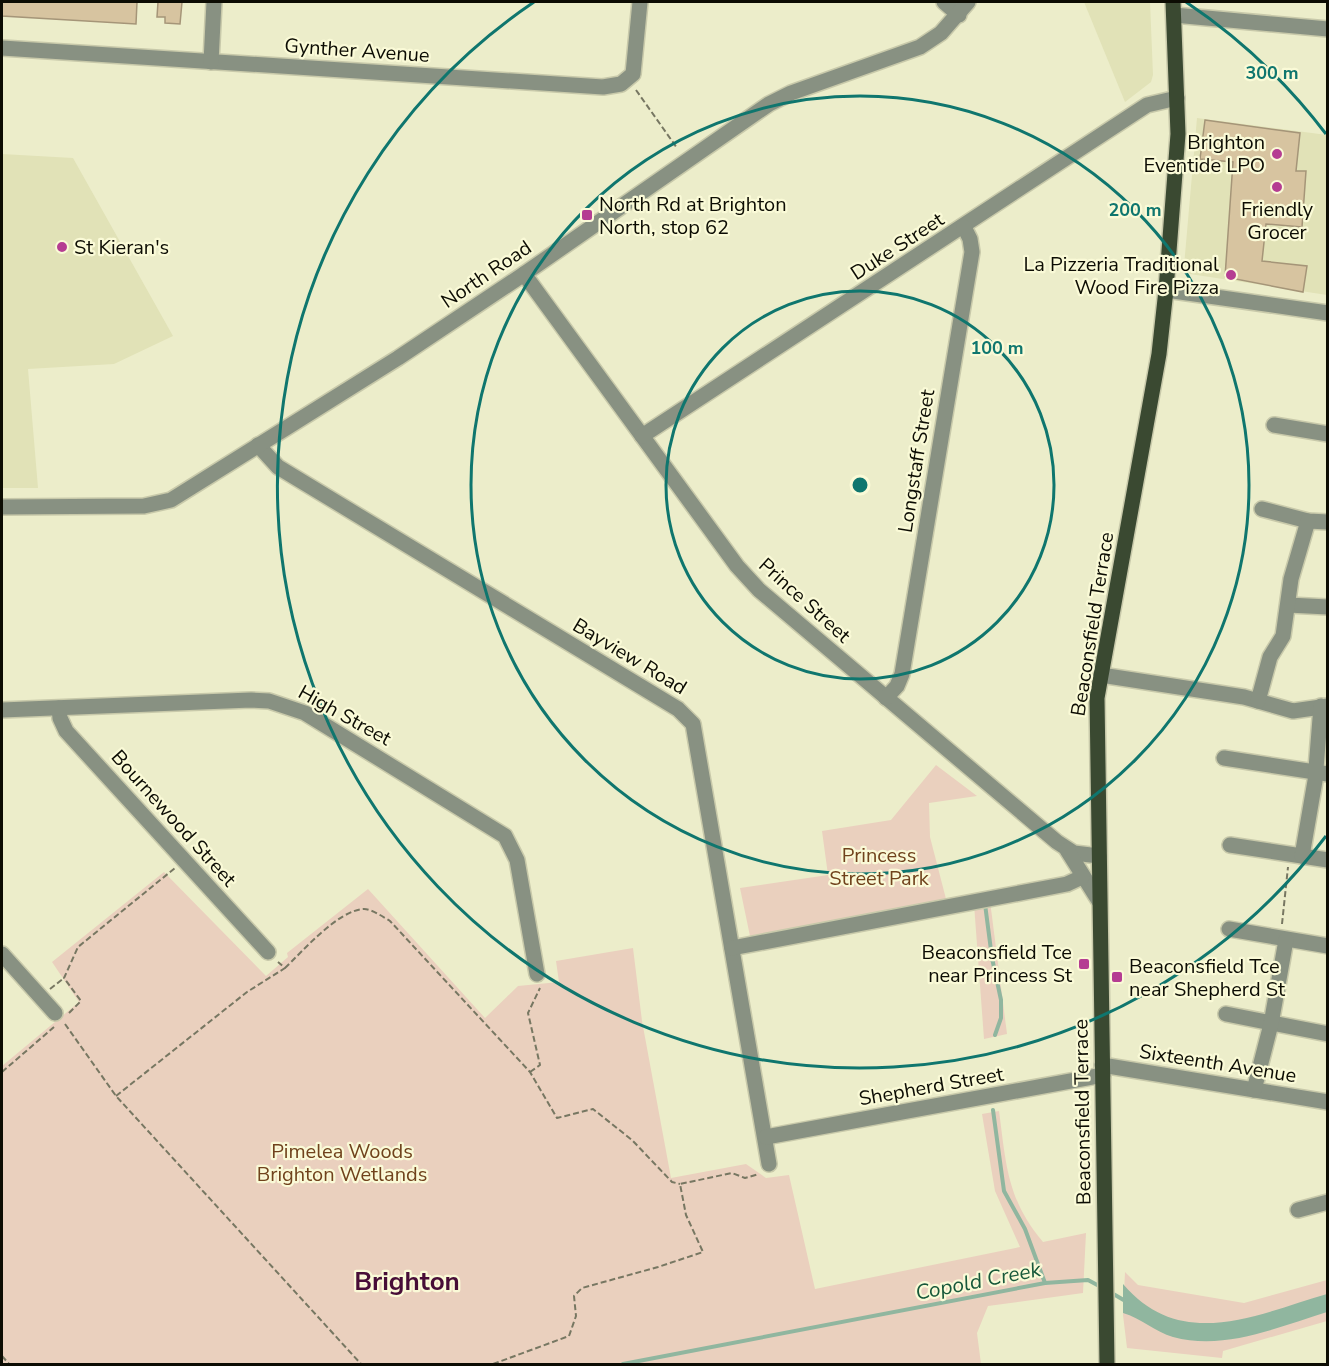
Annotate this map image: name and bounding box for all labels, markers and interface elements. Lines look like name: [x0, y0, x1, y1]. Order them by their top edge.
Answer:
street label: Gynther Avenue: [283, 32, 430, 69]
text: 300 m: [1245, 61, 1299, 85]
place label: Brighton Eventide LPO: [1144, 129, 1265, 179]
marker: Brighton Eventide LPO: [1270, 147, 1284, 161]
marker: Friendly Grocer: [1270, 180, 1284, 194]
place label: North Rd at Brighton North, stop 62: [599, 191, 787, 241]
place label: Friendly Grocer: [1241, 196, 1314, 246]
text: 200 m: [1108, 198, 1162, 222]
street label: Duke Street: [845, 206, 950, 287]
marker: North Rd at Brighton North, stop 62: [580, 208, 594, 222]
place label: St Kieran's: [74, 234, 169, 261]
street label: North Road: [436, 234, 537, 315]
marker: St Kieran's: [55, 240, 69, 254]
place label: La Pizzeria Traditional Wood Fire Pizza: [1023, 251, 1219, 301]
marker: La Pizzeria Traditional Wood Fire Pizza: [1224, 268, 1238, 282]
text: 100 m: [970, 336, 1024, 360]
street label: Longstaff Street: [892, 386, 941, 535]
centre of rings: [850, 475, 870, 495]
street label: Beaconsfield Terrace: [1065, 530, 1120, 718]
street label: Prince Street: [753, 552, 857, 650]
street label: Bayview Road: [568, 612, 692, 701]
street label: High Street: [293, 679, 397, 753]
street label: Bournewood Street: [105, 744, 243, 893]
park label: Princess Street Park: [829, 842, 930, 892]
place label: Beaconsfield Tce near Princess St: [921, 939, 1073, 989]
place label: Beaconsfield Tce near Shepherd St: [1129, 953, 1286, 1003]
marker: Beaconsfield Tce near Princess St: [1077, 957, 1091, 971]
marker: Beaconsfield Tce near Shepherd St: [1110, 970, 1124, 984]
street label: Beaconsfield Terrace: [1067, 1019, 1098, 1205]
street label: Sixteenth Avenue: [1138, 1038, 1298, 1089]
street label: Shepherd Street: [857, 1060, 1006, 1112]
park label: Pimelea Woods Brighton Wetlands: [257, 1138, 427, 1188]
water label: Copold Creek: [913, 1255, 1044, 1307]
district label: Brighton: [354, 1264, 460, 1299]

